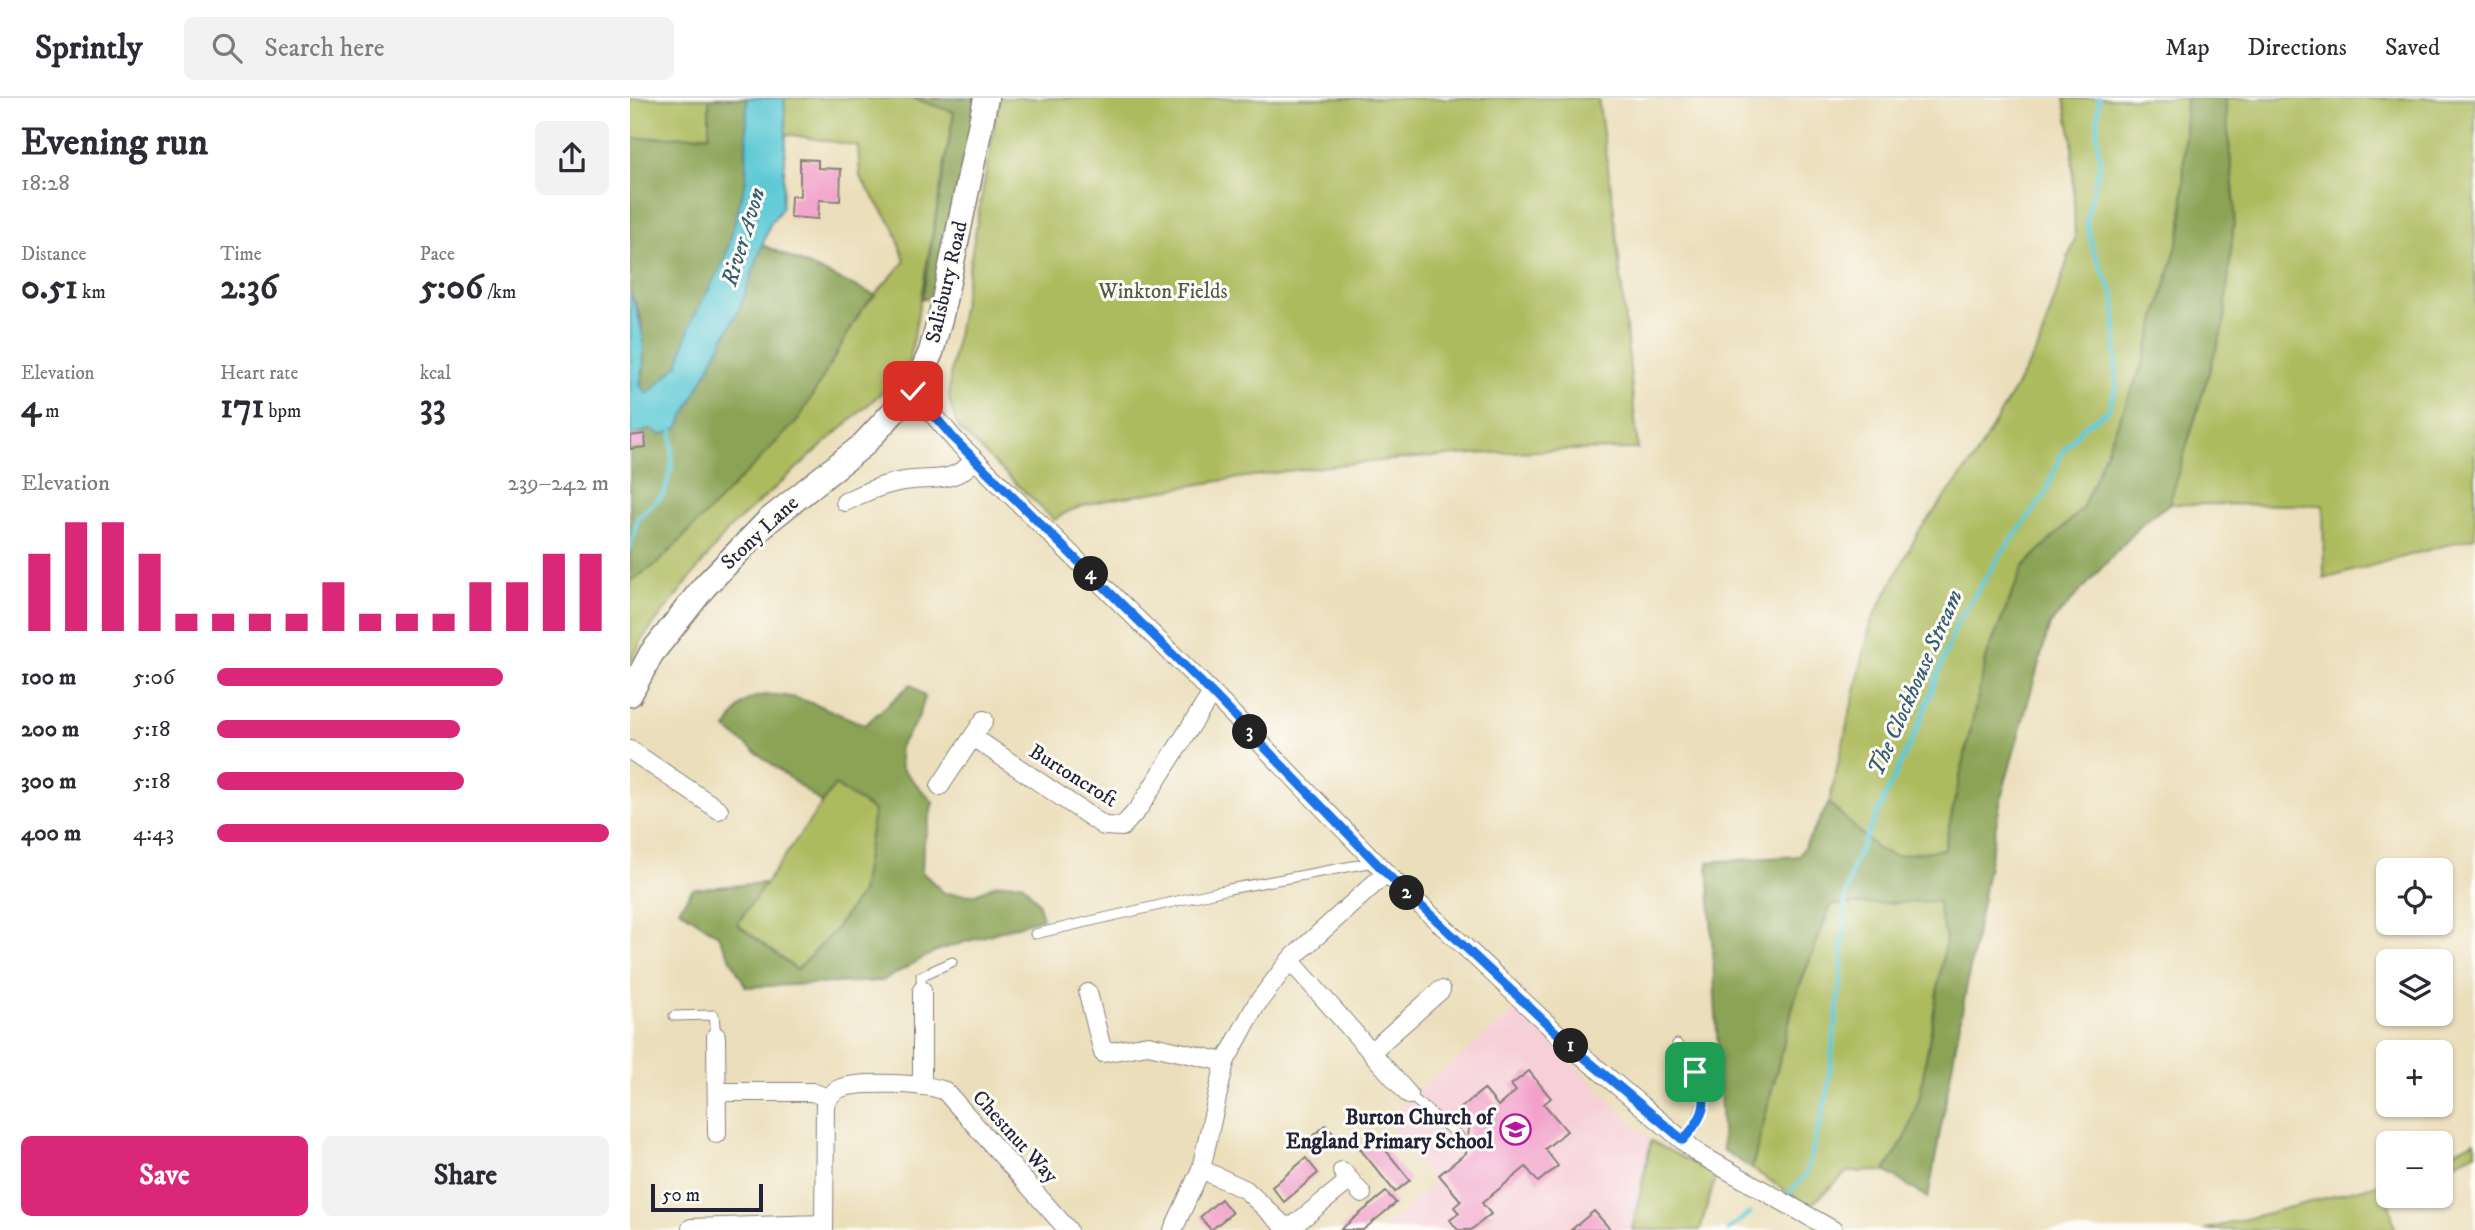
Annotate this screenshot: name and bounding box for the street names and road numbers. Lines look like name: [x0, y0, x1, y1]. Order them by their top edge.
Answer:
street label: Salisbury Road: [920, 218, 974, 346]
street label: Stony Lane: [716, 490, 805, 576]
street label: Burtoncroft: [1024, 739, 1122, 814]
street label: Chestnut Way: [966, 1085, 1064, 1190]

